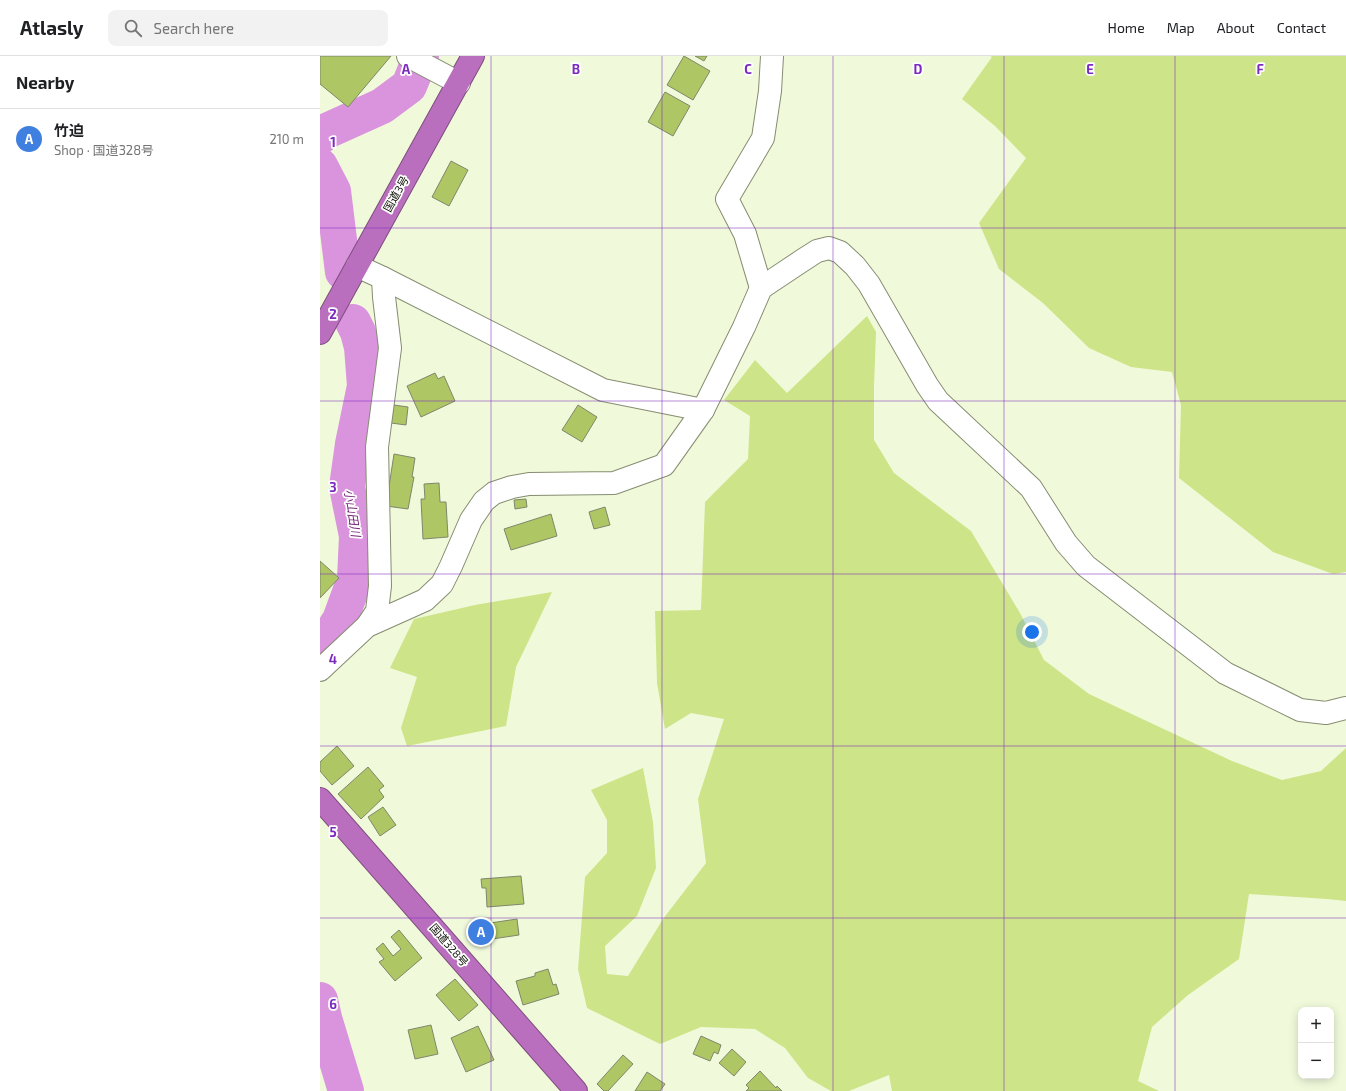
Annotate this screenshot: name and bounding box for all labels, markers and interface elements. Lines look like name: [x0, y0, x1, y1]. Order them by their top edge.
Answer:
search box: [108, 10, 388, 46]
text: Atlasly: [20, 16, 84, 39]
icon: search: [122, 17, 144, 39]
text: Search here: [154, 19, 234, 37]
text: Home: [1108, 19, 1145, 36]
text: Map: [1167, 19, 1195, 36]
text: About: [1217, 19, 1255, 36]
text: Contact: [1277, 19, 1326, 36]
text: A: [402, 61, 411, 77]
text: B: [572, 61, 580, 77]
text: C: [744, 61, 752, 77]
text: D: [914, 61, 923, 77]
text: E: [1086, 61, 1094, 77]
text: F: [1256, 61, 1264, 77]
text: Nearby: [16, 72, 74, 92]
text: 竹迫: [54, 121, 84, 139]
text: A: [25, 131, 33, 147]
text: 210 m: [269, 131, 304, 147]
text: 1: [330, 134, 336, 150]
text: Shop · 国道328号: [54, 142, 154, 158]
street label: 国道3号: [380, 173, 411, 214]
text: 2: [329, 306, 337, 322]
text: 3: [329, 479, 337, 495]
water label: 小山田川: [342, 488, 364, 540]
your location: [1022, 622, 1042, 642]
text: 4: [329, 651, 337, 667]
text: 5: [329, 824, 337, 840]
pin: A: [468, 917, 494, 947]
street label: 国道328号: [427, 921, 471, 969]
text: 6: [329, 996, 337, 1012]
map controls: [1298, 1007, 1334, 1079]
button: +: [1298, 1007, 1334, 1043]
button: −: [1298, 1043, 1334, 1079]

